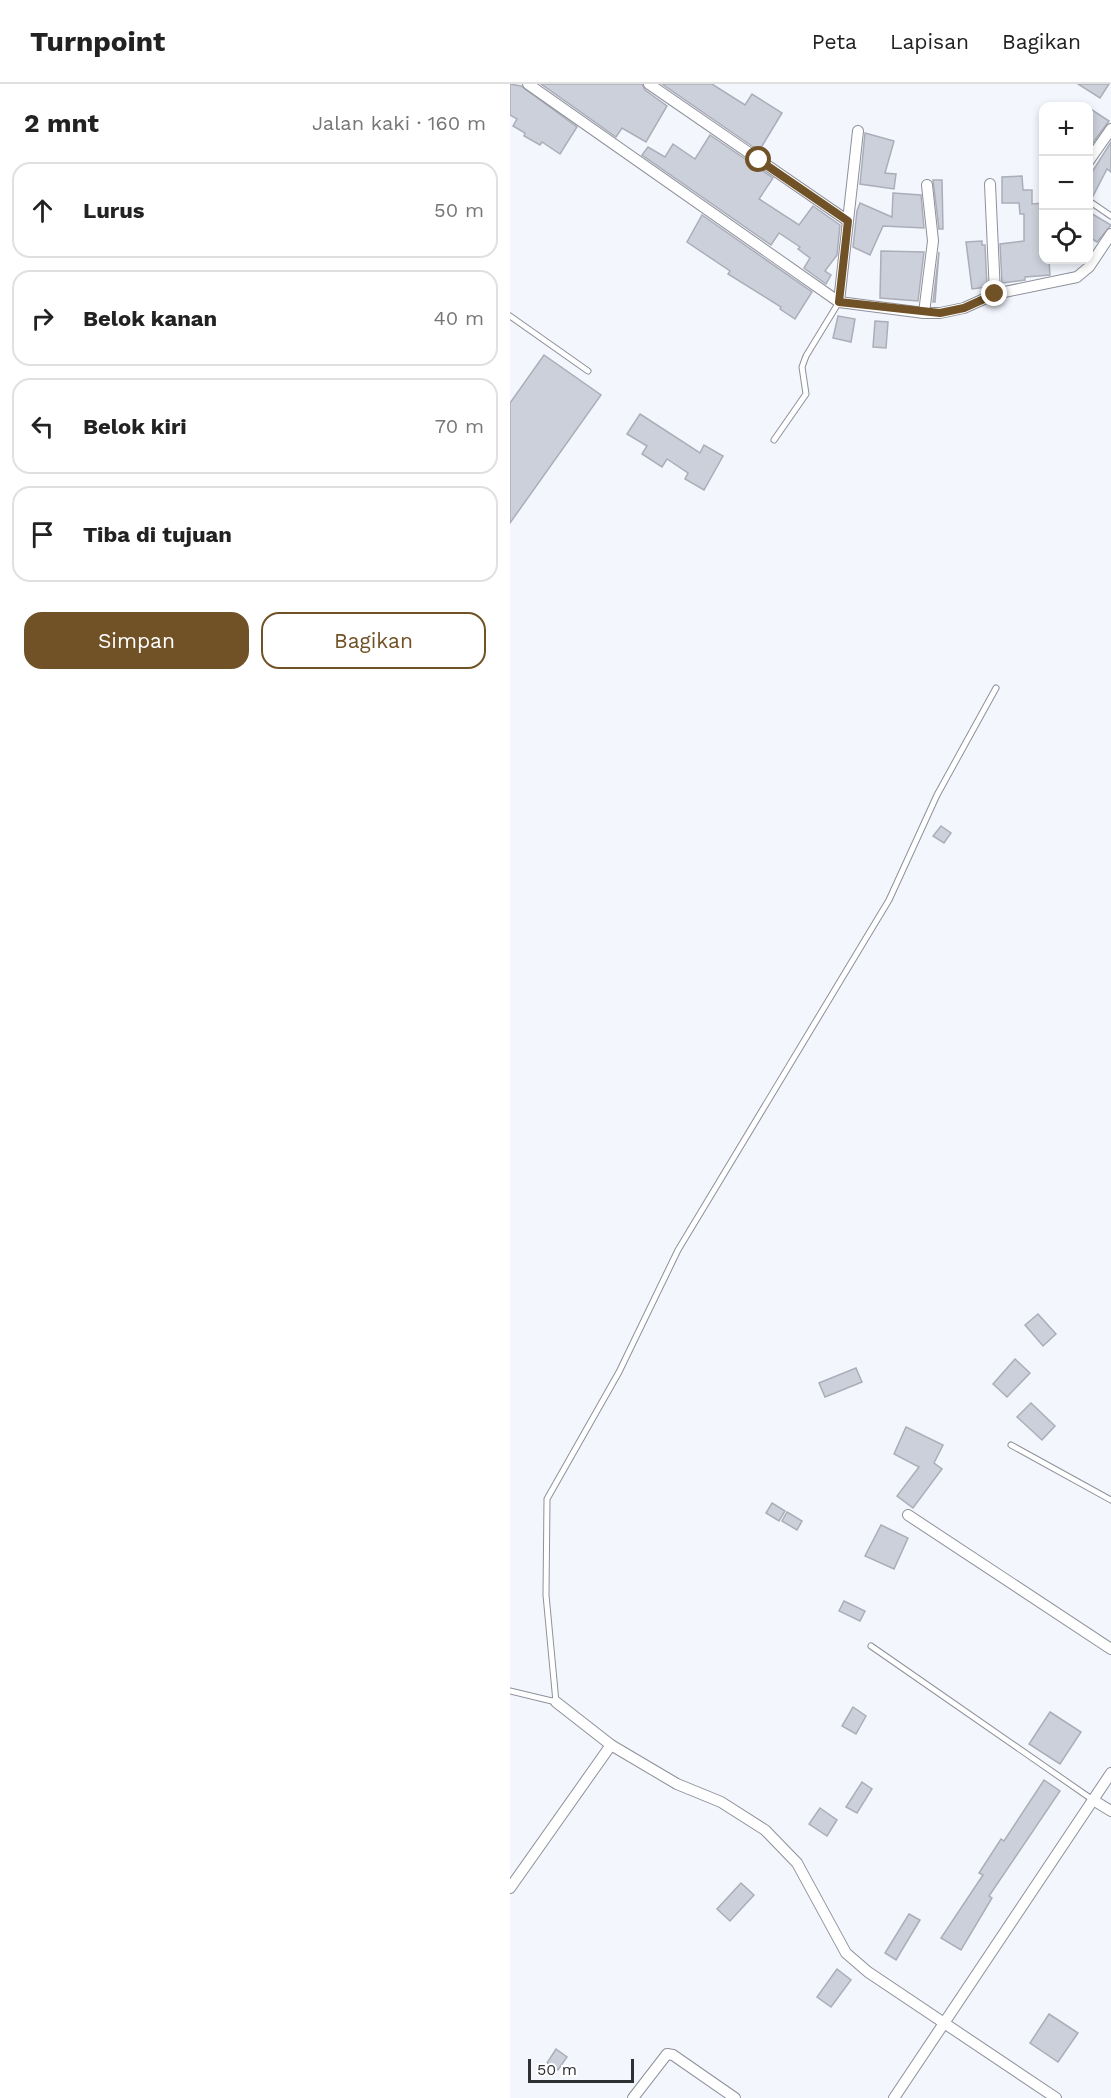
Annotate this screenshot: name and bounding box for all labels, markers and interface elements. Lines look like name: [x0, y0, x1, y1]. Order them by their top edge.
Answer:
text: Turnpoint: [30, 25, 165, 58]
text: Peta: [812, 29, 857, 54]
text: Lapisan: [890, 29, 969, 54]
text: Bagikan: [1002, 29, 1081, 54]
map controls: [1039, 102, 1093, 264]
button: +: [1039, 102, 1093, 156]
text: 2 mnt: [24, 108, 99, 138]
text: Jalan kaki · 160 m: [312, 111, 486, 135]
route start: [745, 146, 771, 172]
button: −: [1039, 156, 1093, 210]
icon: ahead: [26, 194, 59, 227]
text: Lurus: [83, 198, 145, 223]
text: 50 m: [434, 198, 484, 222]
button: locate: [1039, 210, 1093, 264]
route end: [981, 280, 1007, 306]
icon: right: [26, 302, 59, 335]
text: Belok kanan: [83, 306, 217, 331]
text: 40 m: [433, 306, 484, 330]
icon: left: [26, 410, 59, 443]
text: Belok kiri: [83, 414, 187, 439]
text: 70 m: [435, 414, 484, 438]
icon: arrive: [26, 518, 59, 551]
text: Tiba di tujuan: [83, 522, 232, 547]
button: Simpan: [24, 612, 249, 669]
button: Bagikan: [261, 612, 486, 669]
scale bar: [528, 2056, 634, 2084]
text: 50 m: [537, 2060, 577, 2079]

